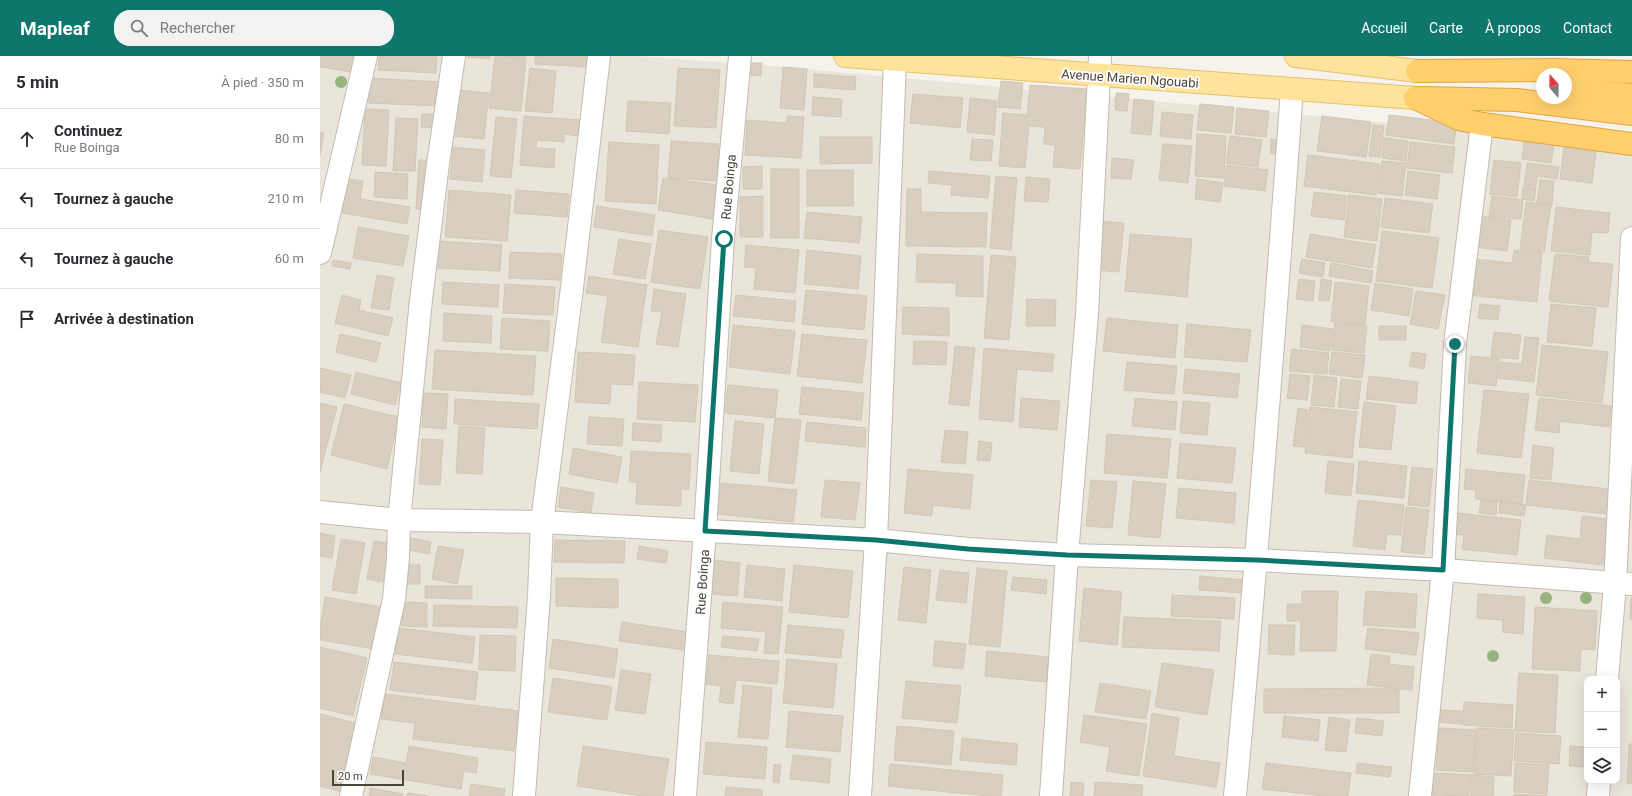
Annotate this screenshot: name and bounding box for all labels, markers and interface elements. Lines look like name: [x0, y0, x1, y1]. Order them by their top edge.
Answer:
search box: [114, 10, 394, 46]
text: Mapleaf: [20, 17, 90, 40]
icon: search: [128, 17, 150, 39]
text: Rechercher: [160, 19, 235, 37]
text: Accueil: [1361, 20, 1407, 36]
text: Carte: [1429, 20, 1463, 36]
text: À propos: [1485, 20, 1541, 36]
text: Contact: [1563, 20, 1612, 36]
street label: Avenue Marien Ngouabi: [1061, 66, 1199, 91]
north arrow: [1536, 68, 1572, 104]
text: 5 min: [16, 72, 59, 92]
text: À pied · 350 m: [221, 75, 304, 90]
text: Continuez: [54, 122, 122, 140]
icon: ahead: [16, 128, 38, 150]
text: 80 m: [275, 131, 304, 146]
text: Rue Boinga: [54, 140, 120, 155]
street label: Rue Boinga: [718, 154, 739, 220]
icon: left: [16, 188, 38, 210]
text: Tournez à gauche: [54, 190, 173, 208]
text: 210 m: [267, 191, 304, 206]
route start: [715, 230, 733, 248]
icon: left: [16, 248, 38, 270]
text: Tournez à gauche: [54, 250, 173, 268]
text: 60 m: [275, 251, 304, 266]
icon: arrive: [16, 308, 38, 330]
text: Arrivée à destination: [54, 310, 194, 328]
route end: [1446, 335, 1464, 353]
street label: Rue Boinga: [693, 549, 712, 615]
map controls: [1584, 676, 1620, 784]
button: +: [1584, 676, 1620, 712]
button: −: [1584, 712, 1620, 748]
button: layers: [1584, 748, 1620, 784]
scale bar: [332, 768, 404, 787]
text: 20 m: [338, 770, 363, 783]

